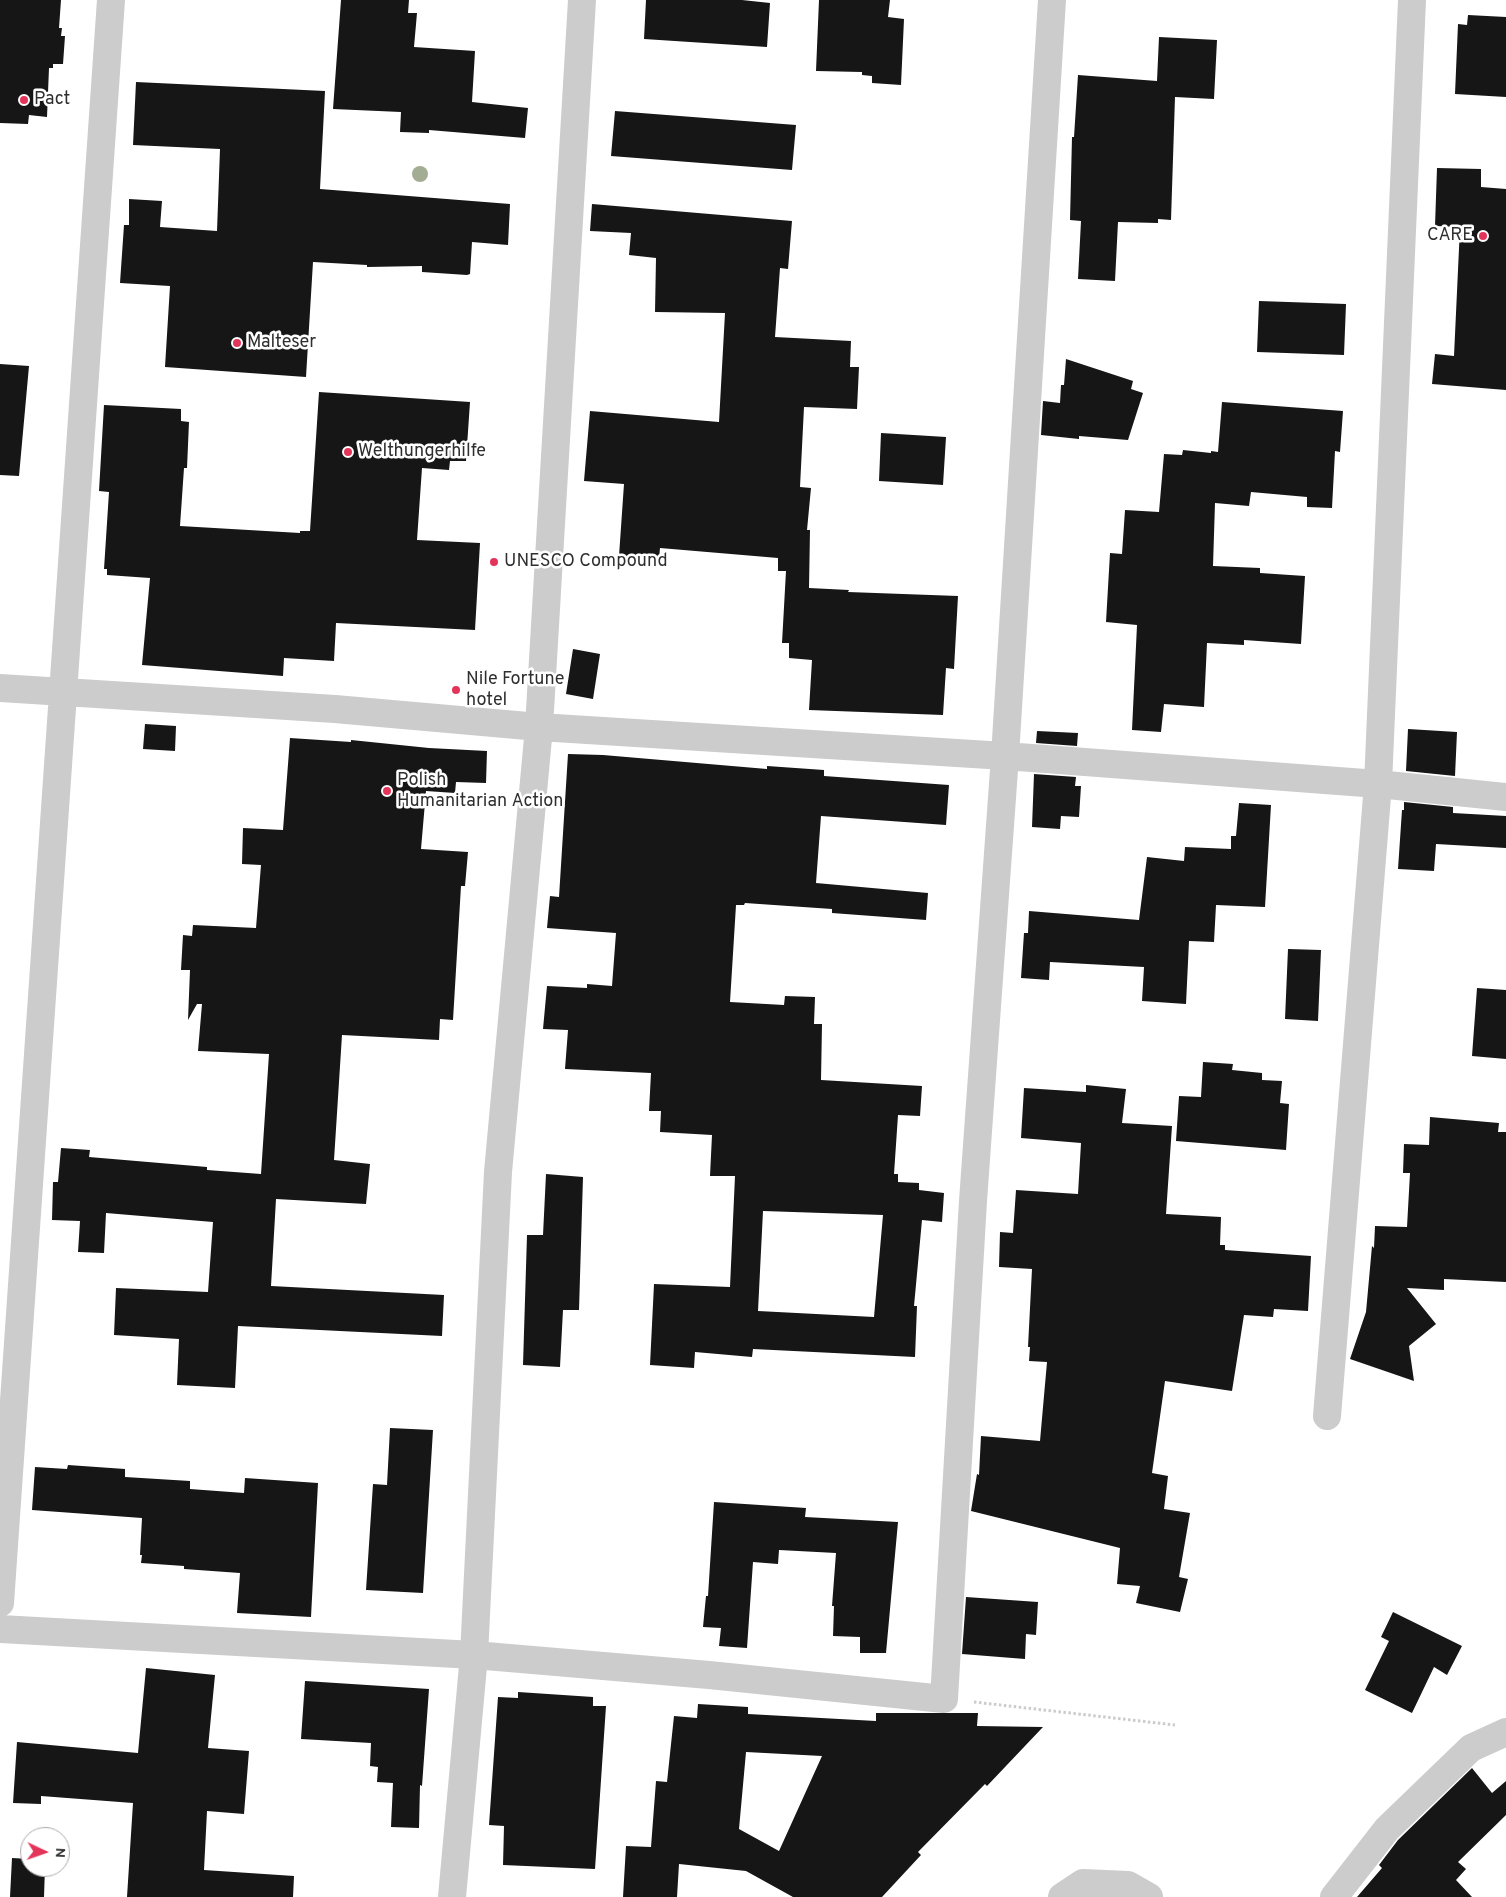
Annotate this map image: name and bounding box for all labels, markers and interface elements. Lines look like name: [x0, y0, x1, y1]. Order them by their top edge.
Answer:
place label: Pact: [34, 89, 70, 111]
marker: Pact: [18, 94, 30, 106]
place label: CARE: [1427, 225, 1473, 247]
marker: CARE: [1477, 230, 1489, 242]
place label: Malteser: [247, 332, 316, 354]
marker: Malteser: [231, 337, 243, 349]
place label: Welthungerhilfe: [358, 441, 486, 463]
marker: Welthungerhilfe: [342, 446, 354, 458]
place label: UNESCO Compound: [504, 551, 668, 573]
marker: UNESCO Compound: [488, 556, 500, 568]
place label: Nile Fortune hotel: [466, 669, 565, 712]
marker: Nile Fortune hotel: [450, 684, 462, 696]
place label: Polish Humanitarian Action: [397, 770, 563, 812]
marker: Polish Humanitarian Action: [381, 785, 393, 797]
north arrow: [20, 1827, 70, 1877]
text: N: [51, 1847, 68, 1858]

